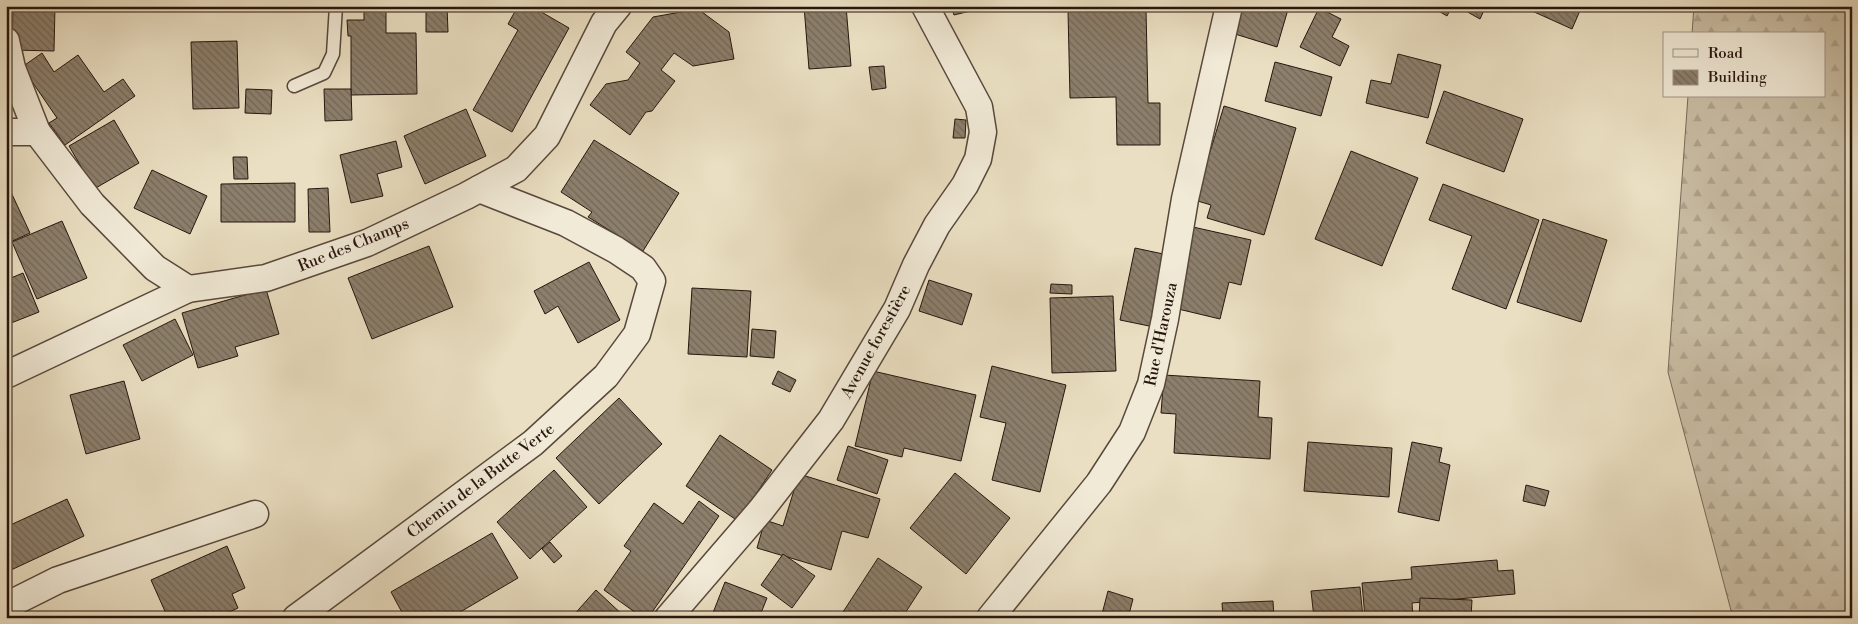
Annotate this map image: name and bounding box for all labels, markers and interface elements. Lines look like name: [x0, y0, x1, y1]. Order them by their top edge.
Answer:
legend: [1663, 32, 1826, 98]
text: Road: [1708, 44, 1743, 63]
text: Building: [1707, 68, 1767, 87]
street label: Rue des Champs: [295, 214, 412, 276]
street label: Rue d'Harouza: [1140, 280, 1182, 388]
street label: Avenue forestière: [836, 281, 915, 402]
street label: Chemin de la Butte Verte: [403, 419, 558, 543]

